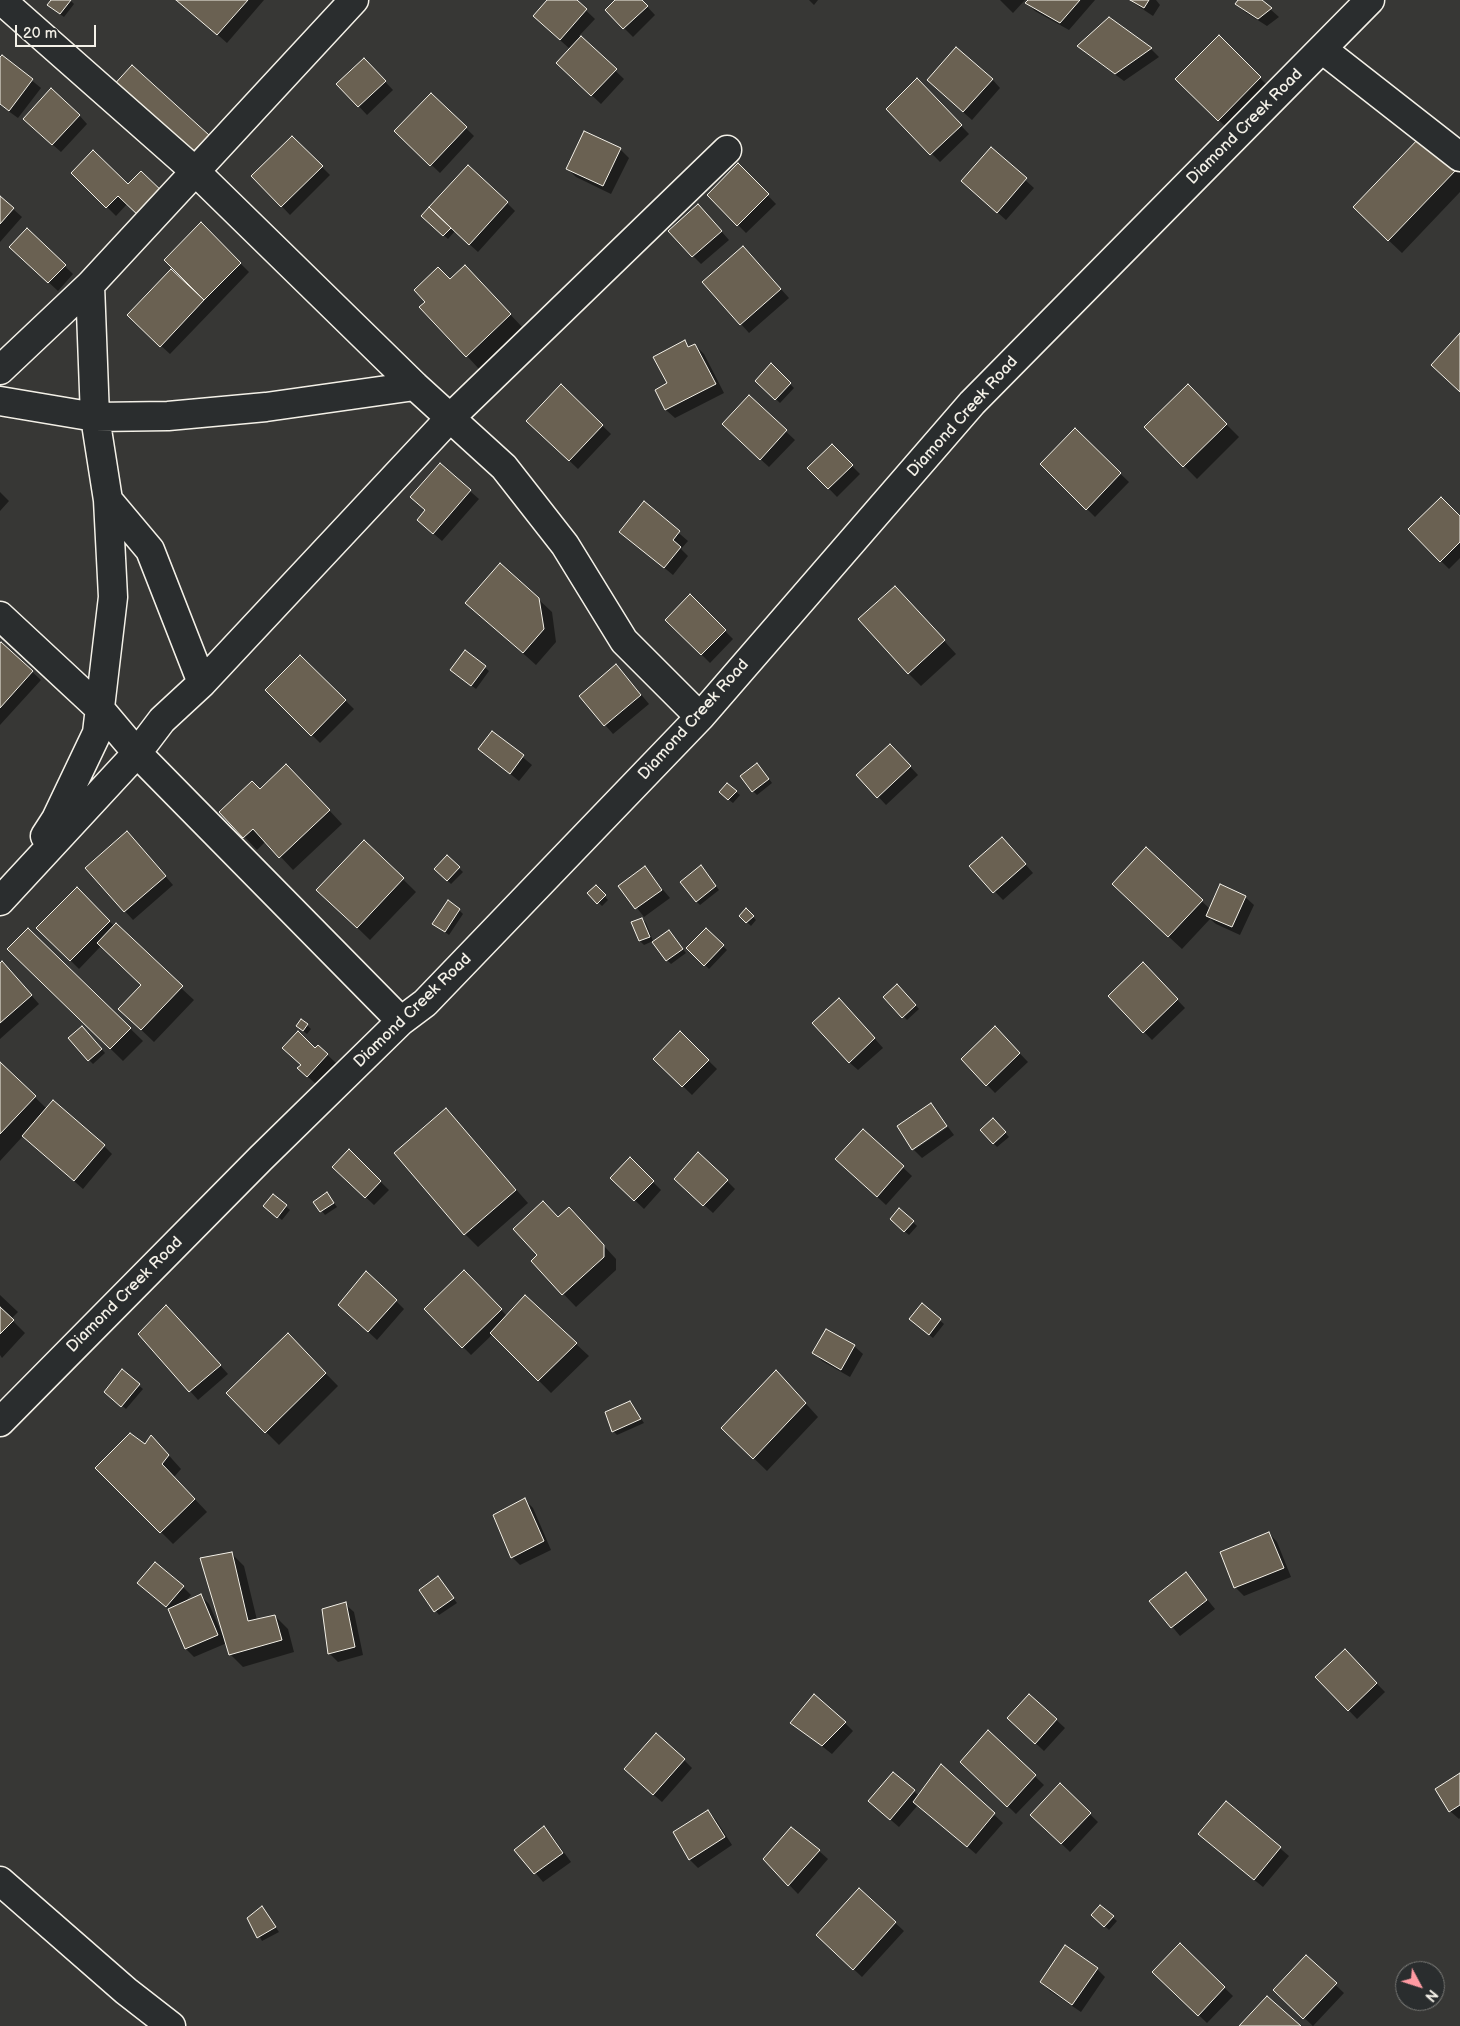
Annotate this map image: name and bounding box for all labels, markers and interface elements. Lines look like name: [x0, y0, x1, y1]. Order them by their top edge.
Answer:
scale bar: [18, 15, 99, 47]
text: 20 m: [23, 24, 57, 43]
street label: Diamond Creek Road: [1183, 65, 1307, 189]
street label: Diamond Creek Road: [904, 353, 1022, 481]
street label: Diamond Creek Road: [635, 656, 753, 784]
street label: Diamond Creek Road: [350, 950, 476, 1072]
street label: Diamond Creek Road: [63, 1233, 187, 1357]
north arrow: [1395, 1961, 1445, 2011]
text: N: [1421, 1986, 1441, 2005]

